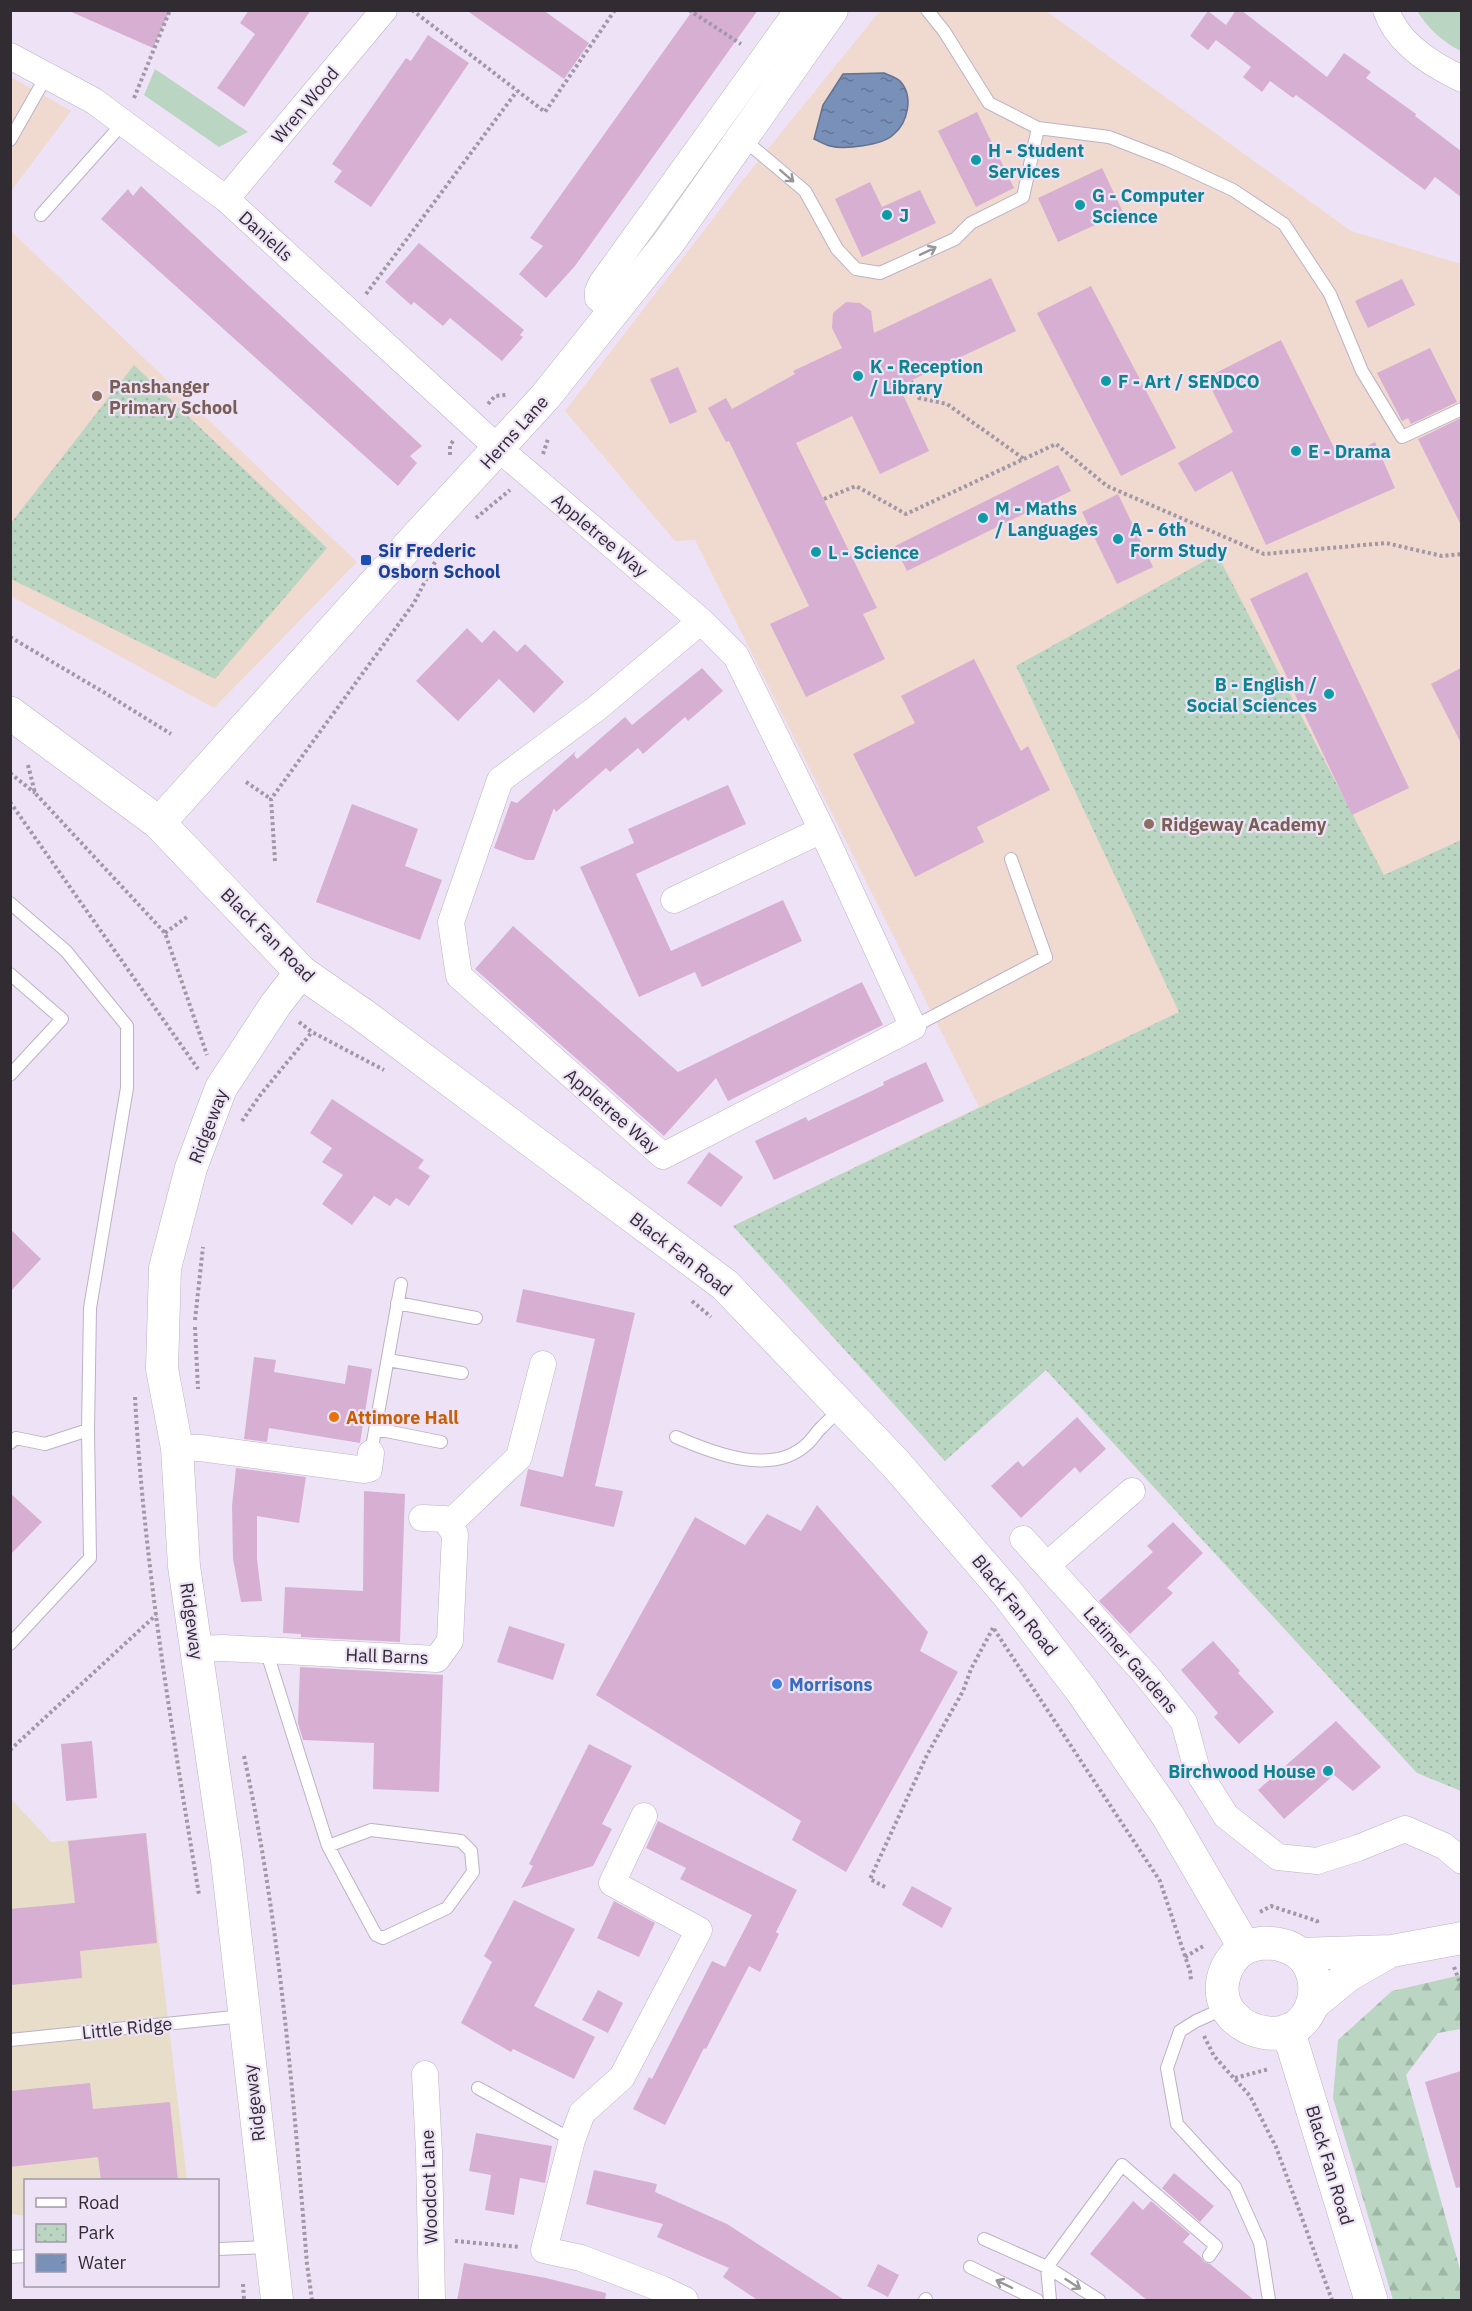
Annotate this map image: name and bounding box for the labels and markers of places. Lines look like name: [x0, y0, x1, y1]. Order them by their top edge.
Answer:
place label: H - Student Services: [988, 139, 1084, 183]
marker: H - Student Services: [969, 153, 983, 167]
place label: G - Computer Science: [1092, 184, 1205, 228]
marker: G - Computer Science: [1073, 198, 1087, 212]
place label: J: [899, 204, 909, 227]
marker: J: [880, 208, 894, 222]
place label: K - Reception / Library: [870, 355, 983, 399]
marker: K - Reception / Library: [851, 369, 865, 383]
place label: F - Art / SENDCO: [1118, 370, 1260, 393]
marker: F - Art / SENDCO: [1099, 374, 1113, 388]
place label: Panshanger Primary School: [109, 375, 238, 419]
marker: Panshanger Primary School: [90, 389, 104, 403]
place label: E - Drama: [1308, 440, 1391, 463]
marker: E - Drama: [1289, 444, 1303, 458]
place label: M - Maths / Languages: [995, 497, 1098, 541]
marker: M - Maths / Languages: [976, 511, 990, 525]
place label: A - 6th Form Study: [1130, 518, 1227, 562]
marker: A - 6th Form Study: [1111, 532, 1125, 546]
place label: Sir Frederic Osborn School: [378, 539, 501, 583]
place label: L - Science: [828, 541, 919, 564]
marker: L - Science: [809, 545, 823, 559]
marker: Sir Frederic Osborn School: [359, 553, 373, 567]
place label: B - English / Social Sciences: [1186, 673, 1317, 717]
marker: B - English / Social Sciences: [1322, 687, 1336, 701]
place label: Ridgeway Academy: [1161, 813, 1327, 836]
marker: Ridgeway Academy: [1142, 817, 1156, 831]
place label: Attimore Hall: [346, 1406, 459, 1429]
marker: Attimore Hall: [327, 1410, 341, 1424]
place label: Morrisons: [789, 1673, 873, 1696]
marker: Morrisons: [770, 1677, 784, 1691]
place label: Birchwood House: [1168, 1760, 1316, 1783]
marker: Birchwood House: [1321, 1764, 1335, 1778]

